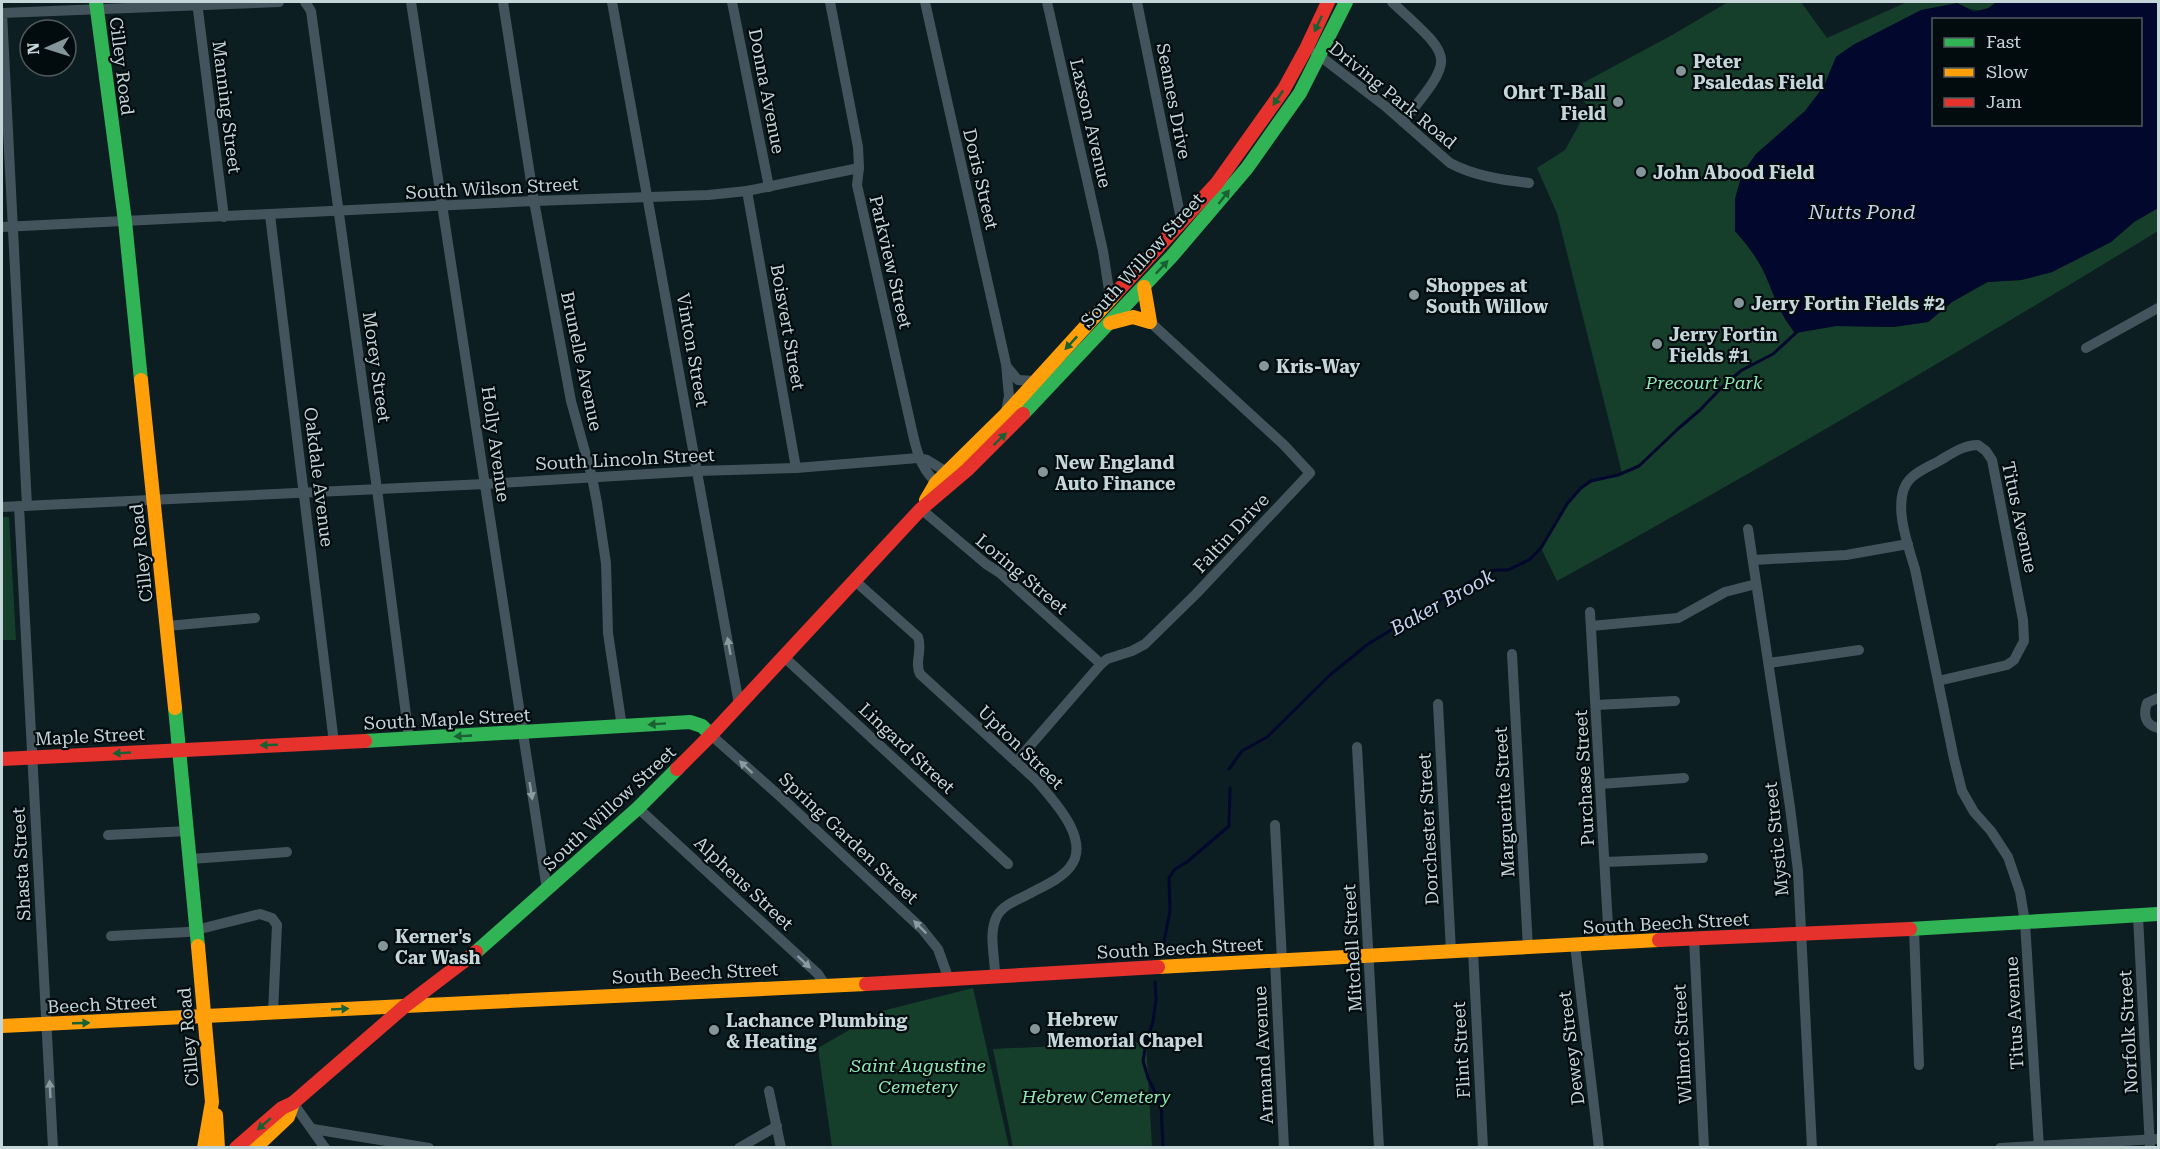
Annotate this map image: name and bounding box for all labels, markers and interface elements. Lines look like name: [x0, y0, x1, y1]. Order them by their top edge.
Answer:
street label: Cilley Road: [106, 16, 139, 117]
one-way arrow: [1313, 16, 1322, 33]
north arrow: [18, 18, 78, 78]
legend: [1932, 18, 2142, 126]
street label: Donna Avenue: [745, 27, 789, 156]
text: Fast: [1986, 31, 2021, 52]
street label: Driving Park Road: [1325, 37, 1461, 153]
street label: Manning Street: [208, 39, 246, 175]
street label: Seames Drive: [1152, 41, 1196, 161]
text: N: [24, 42, 43, 55]
place label: Peter Psaledas Field: [1693, 51, 1824, 93]
street label: Laxson Avenue: [1066, 56, 1116, 190]
text: Slow: [1986, 61, 2028, 82]
marker: Peter Psaledas Field: [1674, 64, 1688, 78]
place label: Ohrt T-Ball Field: [1503, 82, 1606, 124]
one-way arrow: [1273, 90, 1284, 106]
text: Jam: [1986, 91, 2022, 112]
marker: Ohrt T-Ball Field: [1611, 95, 1625, 109]
street label: Doris Street: [959, 126, 1003, 232]
place label: John Abood Field: [1653, 162, 1814, 183]
marker: John Abood Field: [1634, 165, 1648, 179]
street label: South Wilson Street: [405, 173, 579, 203]
street label: South Willow Street: [1076, 188, 1208, 332]
one-way arrow: [1217, 190, 1229, 205]
street label: Parkview Street: [865, 193, 917, 331]
water label: Nutts Pond: [1808, 200, 1915, 224]
one-way arrow: [1155, 260, 1169, 275]
street label: Boisvert Street: [767, 262, 809, 392]
place label: Shoppes at South Willow: [1426, 275, 1549, 317]
marker: Shoppes at South Willow: [1407, 288, 1421, 302]
street label: Brunelle Avenue: [557, 289, 607, 433]
street label: Vinton Street: [673, 291, 713, 409]
place label: Jerry Fortin Fields #2: [1751, 293, 1945, 314]
marker: Jerry Fortin Fields #2: [1732, 296, 1746, 310]
street label: Morey Street: [359, 310, 395, 424]
place label: Jerry Fortin Fields #1: [1669, 324, 1778, 366]
one-way arrow: [1065, 336, 1079, 350]
marker: Jerry Fortin Fields #1: [1650, 337, 1664, 351]
place label: Kris-Way: [1276, 356, 1360, 377]
marker: Kris-Way: [1257, 359, 1271, 373]
park label: Precourt Park: [1645, 372, 1763, 393]
street label: Holly Avenue: [477, 385, 515, 503]
street label: Oakdale Avenue: [300, 406, 338, 548]
one-way arrow: [992, 432, 1006, 446]
street label: South Lincoln Street: [535, 444, 716, 474]
place label: New England Auto Finance: [1055, 452, 1176, 494]
street label: Titus Avenue: [1998, 459, 2042, 575]
marker: New England Auto Finance: [1036, 465, 1050, 479]
street label: Faltin Drive: [1189, 489, 1273, 577]
street label: Cilley Road: [125, 502, 157, 603]
street label: Loring Street: [972, 529, 1072, 619]
water label: Baker Brook: [1385, 564, 1498, 641]
one-way arrow: [724, 637, 733, 656]
street label: Lingard Street: [855, 698, 959, 798]
street label: Upton Street: [974, 701, 1068, 793]
street label: South Maple Street: [363, 704, 531, 734]
street label: Purchase Street: [1570, 709, 1598, 847]
one-way arrow: [647, 720, 666, 729]
street label: Maple Street: [34, 723, 146, 749]
street label: Marguerite Street: [1490, 726, 1518, 878]
one-way arrow: [454, 731, 473, 740]
one-way arrow: [259, 740, 278, 750]
street label: South Willow Street: [538, 741, 680, 875]
one-way arrow: [112, 748, 131, 757]
street label: Dorchester Street: [1414, 752, 1442, 906]
one-way arrow: [739, 760, 753, 774]
street label: Spring Garden Street: [775, 768, 923, 908]
street label: Mystic Street: [1760, 781, 1792, 897]
one-way arrow: [527, 782, 536, 801]
street label: Shasta Street: [8, 806, 34, 921]
street label: Alpheus Street: [690, 832, 798, 934]
street label: Mitchell Street: [1338, 883, 1366, 1013]
street label: South Beech Street: [1582, 908, 1750, 938]
one-way arrow: [913, 920, 927, 935]
place label: Kerner's Car Wash: [395, 926, 481, 968]
street label: South Beech Street: [1096, 933, 1264, 963]
marker: Kerner's Car Wash: [376, 939, 390, 953]
one-way arrow: [797, 954, 811, 968]
street label: Titus Avenue: [2001, 956, 2027, 1070]
street label: South Beech Street: [611, 958, 779, 988]
street label: Norfolk Street: [2114, 969, 2142, 1094]
street label: Wilmot Street: [1668, 983, 1696, 1104]
street label: Armand Avenue: [1249, 985, 1277, 1125]
street label: Cilley Road: [173, 986, 203, 1087]
street label: Dewey Street: [1554, 989, 1588, 1106]
street label: Beech Street: [47, 991, 158, 1017]
street label: Flint Street: [1448, 1001, 1474, 1099]
one-way arrow: [330, 1004, 349, 1014]
place label: Hebrew Memorial Chapel: [1047, 1009, 1203, 1051]
place label: Lachance Plumbing & Heating: [726, 1010, 908, 1052]
one-way arrow: [71, 1018, 90, 1028]
marker: Hebrew Memorial Chapel: [1028, 1022, 1042, 1036]
marker: Lachance Plumbing & Heating: [707, 1023, 721, 1037]
park label: Saint Augustine Cemetery: [849, 1055, 986, 1097]
one-way arrow: [45, 1080, 54, 1099]
park label: Hebrew Cemetery: [1021, 1086, 1171, 1107]
one-way arrow: [257, 1117, 272, 1130]

